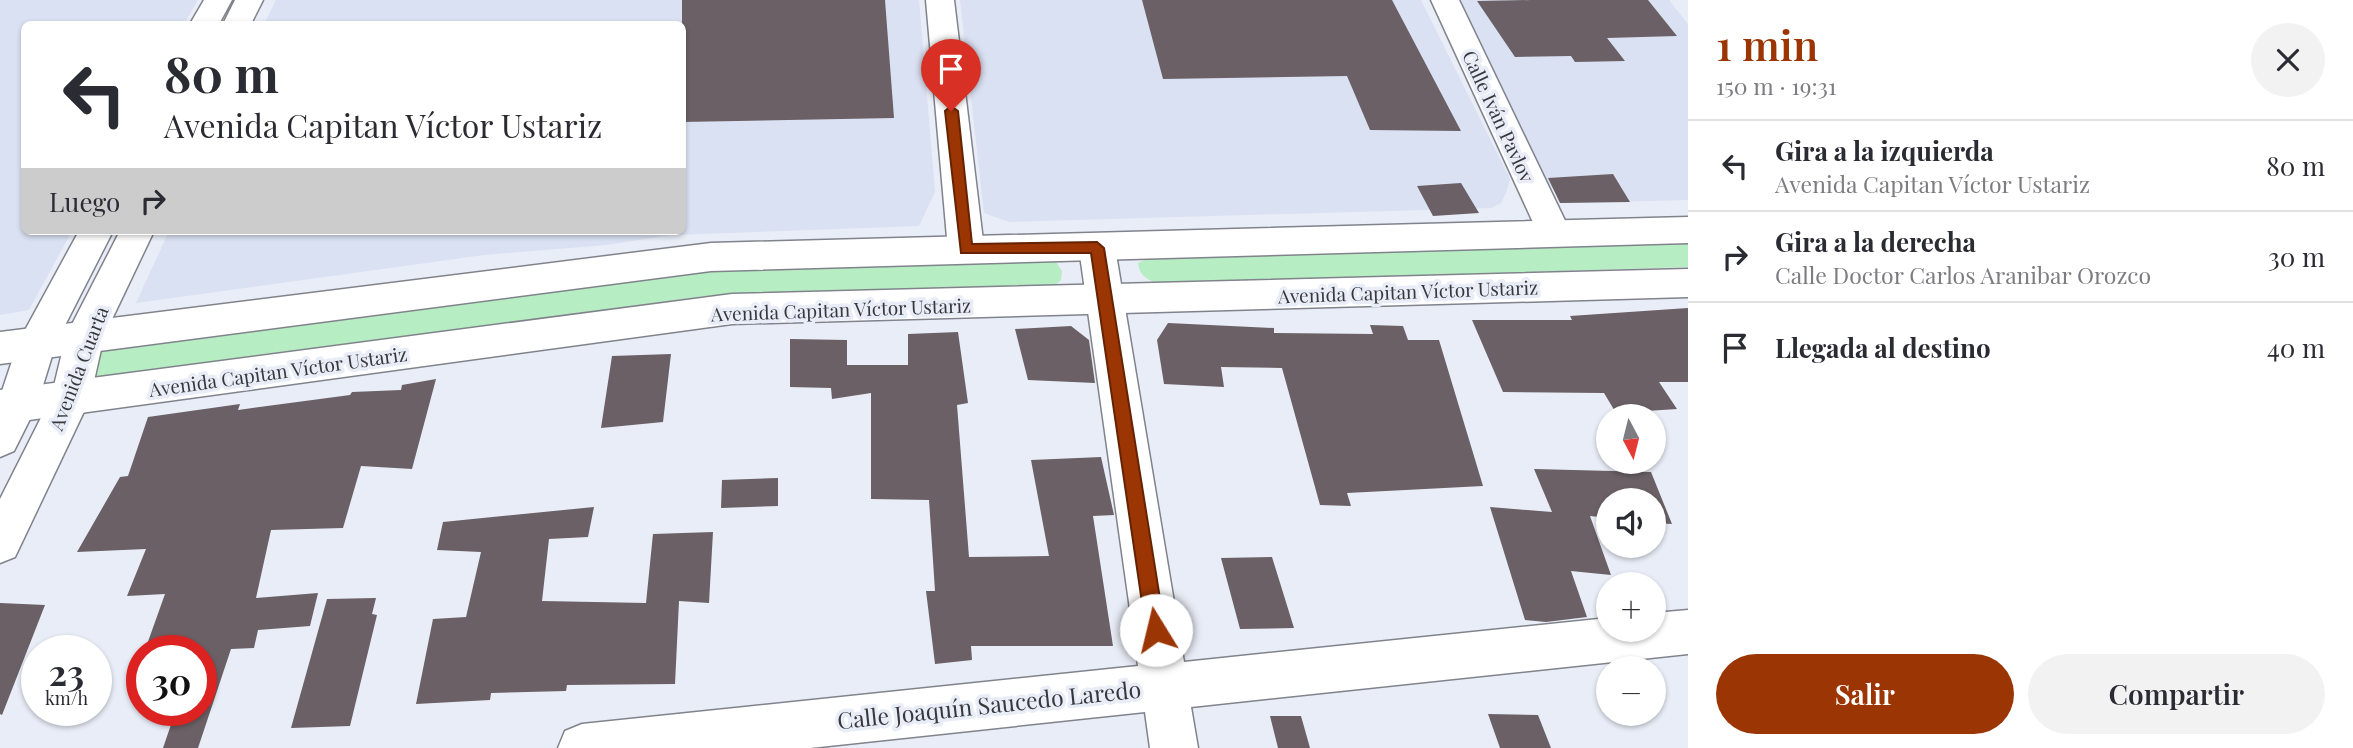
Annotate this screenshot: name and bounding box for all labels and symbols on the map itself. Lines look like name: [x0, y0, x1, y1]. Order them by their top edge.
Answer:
pin: [921, 39, 981, 111]
street label: Calle Iván Pavlov: [1457, 46, 1541, 187]
street label: Avenida Capitan Víctor Ustariz: [1277, 273, 1538, 309]
street label: Avenida Capitan Víctor Ustariz: [710, 291, 971, 327]
street label: Avenida Cuarta: [42, 302, 114, 435]
street label: Avenida Capitan Víctor Ustariz: [146, 340, 409, 402]
north arrow: [1596, 404, 1666, 474]
position arrow: [1119, 593, 1193, 667]
speed limit sign: 30: [126, 635, 217, 726]
street label: Calle Joaquín Saucedo Laredo: [836, 673, 1142, 735]

